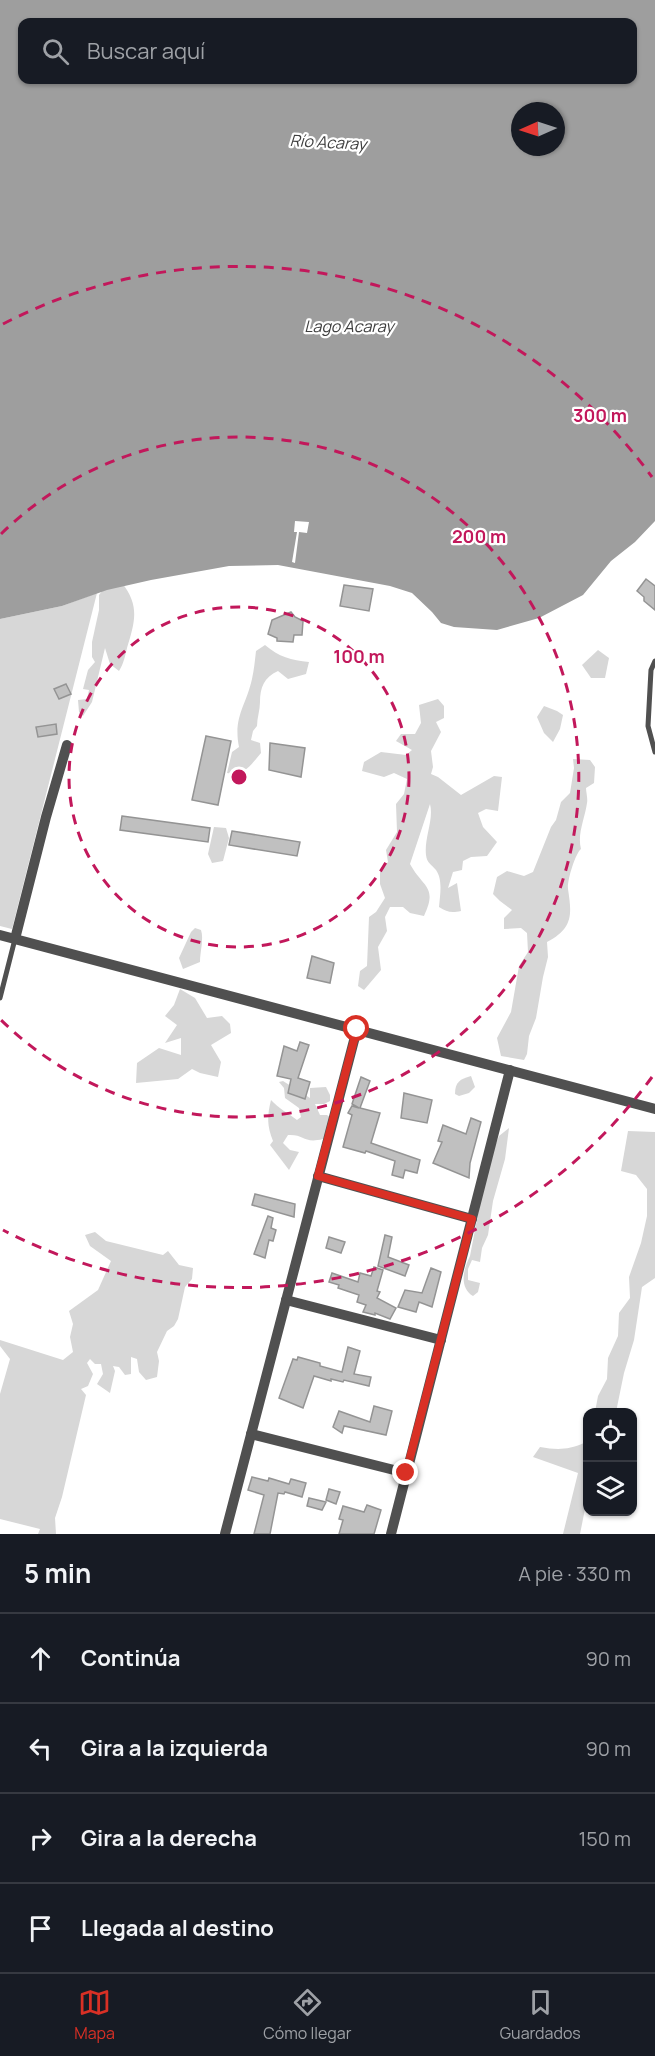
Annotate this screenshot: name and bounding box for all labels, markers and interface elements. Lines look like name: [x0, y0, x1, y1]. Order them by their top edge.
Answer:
search box: [18, 18, 637, 84]
icon: search: [39, 35, 72, 68]
text: Buscar aquí: [87, 36, 205, 66]
north arrow: [511, 102, 565, 156]
water label: Río Acaray: [289, 129, 369, 155]
water label: Lago Acaray: [304, 315, 396, 337]
text: 300 m: [573, 403, 627, 427]
text: 200 m: [452, 524, 506, 548]
text: 100 m: [333, 644, 385, 668]
centre of rings: [229, 767, 249, 787]
route start: [343, 1015, 369, 1041]
map controls: [583, 1408, 637, 1516]
button: locate: [583, 1408, 637, 1462]
route end: [392, 1459, 418, 1485]
button: layers: [583, 1462, 637, 1516]
text: 5 min: [24, 1555, 91, 1591]
text: A pie · 330 m: [518, 1560, 631, 1587]
icon: ahead: [24, 1642, 57, 1675]
text: Continúa: [81, 1643, 181, 1673]
text: 90 m: [585, 1645, 631, 1672]
icon: left: [24, 1732, 57, 1765]
text: Gira a la izquierda: [81, 1733, 268, 1763]
text: 90 m: [585, 1735, 631, 1762]
icon: right: [24, 1822, 57, 1855]
text: Gira a la derecha: [81, 1823, 257, 1853]
text: 150 m: [578, 1825, 631, 1852]
icon: arrive: [24, 1912, 57, 1945]
text: Llegada al destino: [81, 1913, 274, 1943]
tab: Mapa: [74, 1986, 115, 2044]
tab: Cómo llegar: [263, 1986, 351, 2044]
tab: Guardados: [500, 1986, 581, 2044]

